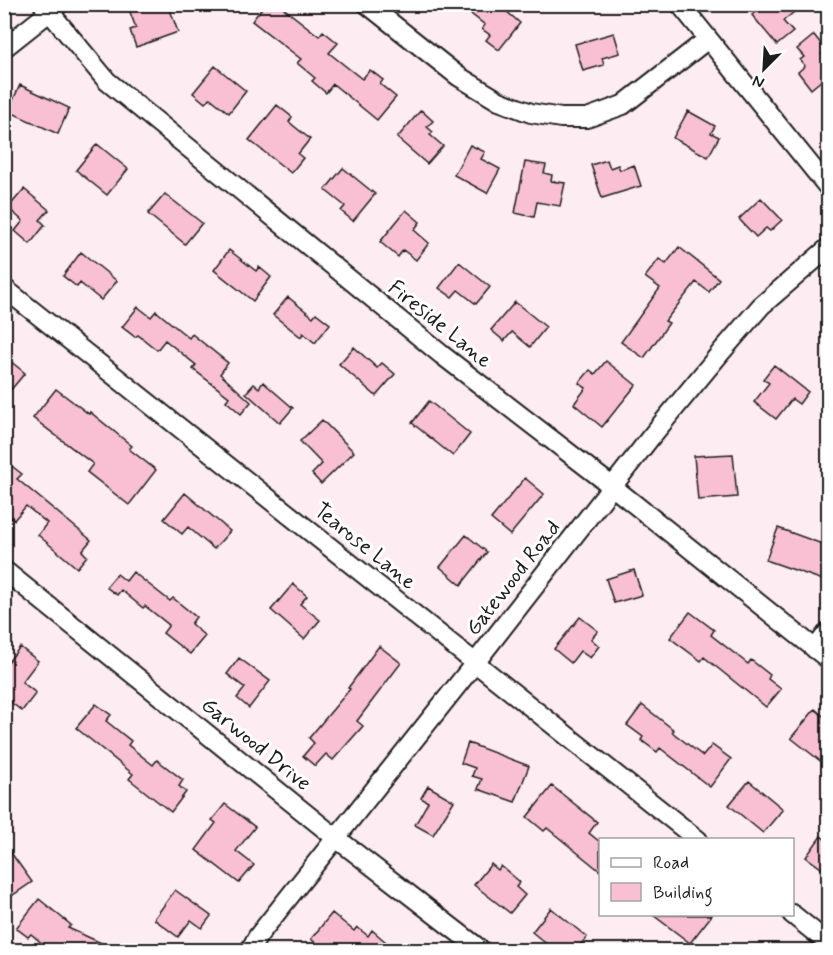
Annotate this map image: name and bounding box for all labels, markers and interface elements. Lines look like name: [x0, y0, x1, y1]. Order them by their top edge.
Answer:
north arrow: [734, 39, 794, 99]
text: N: [749, 70, 768, 93]
street label: Fireside Lane: [382, 274, 497, 375]
street label: Tearose Lane: [308, 497, 422, 596]
street label: Gatewood Road: [460, 515, 567, 642]
street label: Garwood Drive: [195, 692, 317, 798]
legend: [599, 838, 794, 916]
text: Road: [653, 851, 689, 875]
text: Building: [653, 881, 713, 907]

